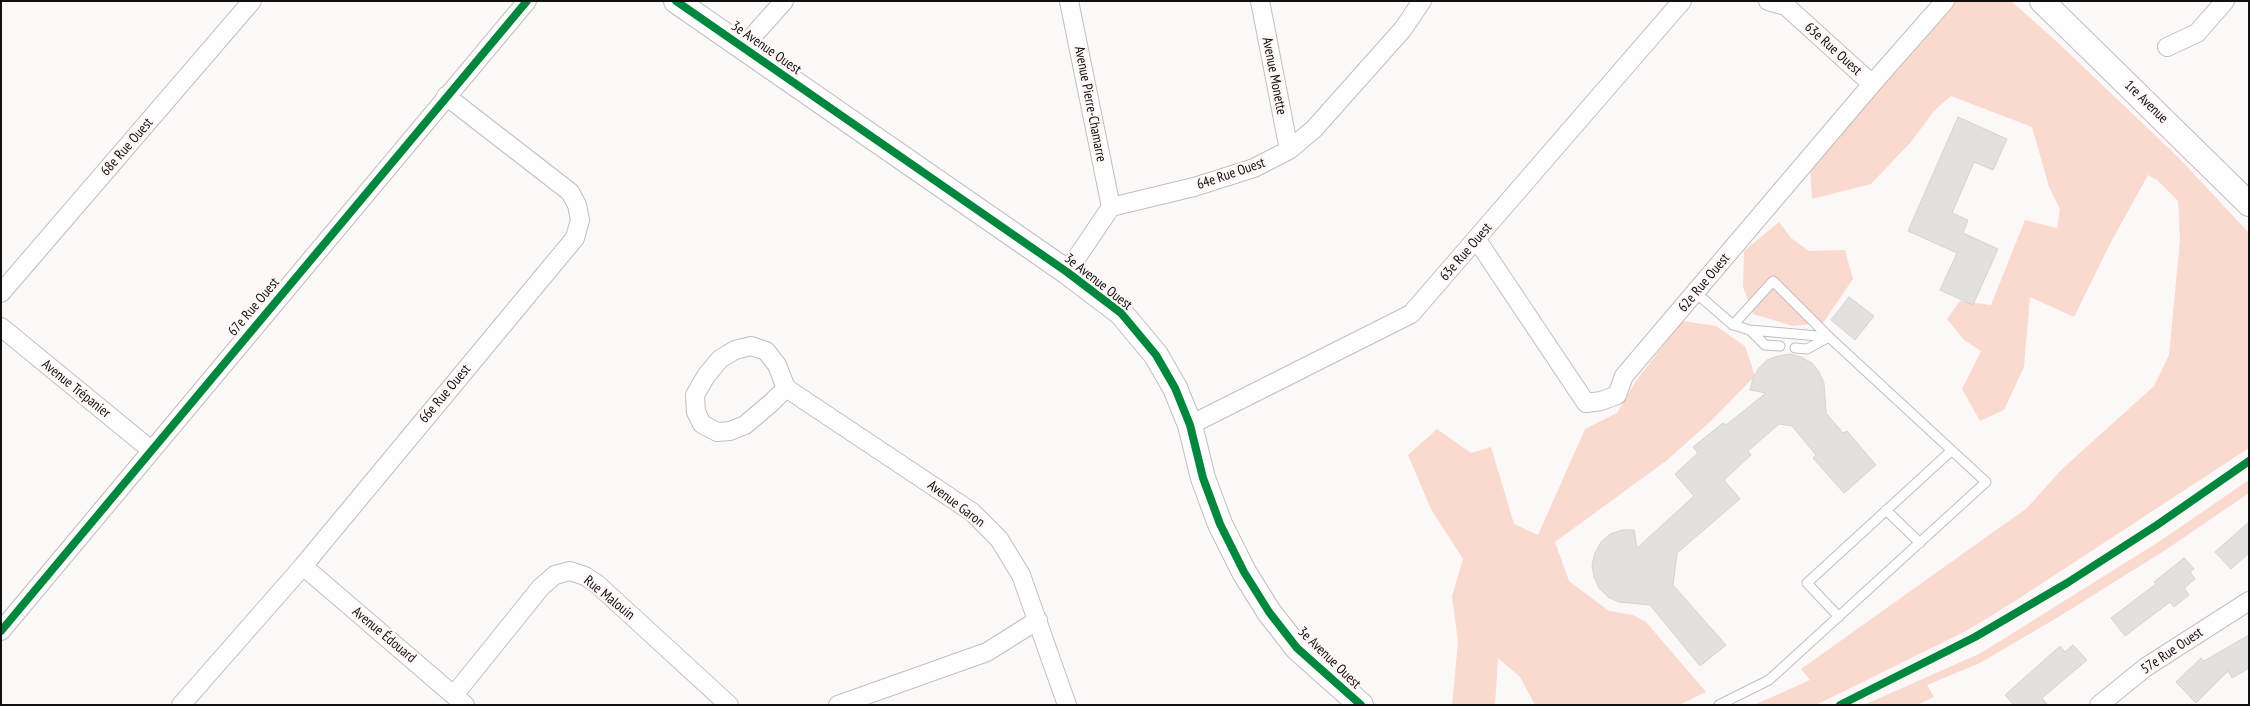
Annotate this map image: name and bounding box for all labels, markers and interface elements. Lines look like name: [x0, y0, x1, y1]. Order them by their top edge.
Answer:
street label: 3e Avenue Ouest: [728, 18, 804, 78]
street label: 63e Rue Ouest: [1801, 19, 1865, 79]
street label: Avenue Monette: [1258, 36, 1290, 116]
street label: Avenue Pierre-Chamarre: [1071, 45, 1109, 163]
street label: 1re Avenue: [2121, 77, 2171, 127]
street label: 68e Rue Ouest: [97, 115, 157, 179]
street label: 64e Rue Ouest: [1195, 154, 1267, 194]
street label: 63e Rue Ouest: [1436, 220, 1496, 284]
street label: 3e Avenue Ouest: [1061, 250, 1135, 314]
street label: 62e Rue Ouest: [1675, 250, 1733, 316]
street label: 67e Rue Ouest: [225, 274, 283, 340]
street label: Avenue Trépanier: [38, 356, 114, 422]
street label: 66e Rue Ouest: [416, 361, 474, 427]
street label: Avenue Garon: [924, 477, 988, 531]
street label: Rue Malouin: [580, 572, 638, 624]
street label: Avenue Édouard: [349, 603, 419, 667]
street label: 3e Avenue Ouest: [1294, 624, 1364, 692]
street label: 57e Rue Ouest: [2138, 624, 2206, 678]

